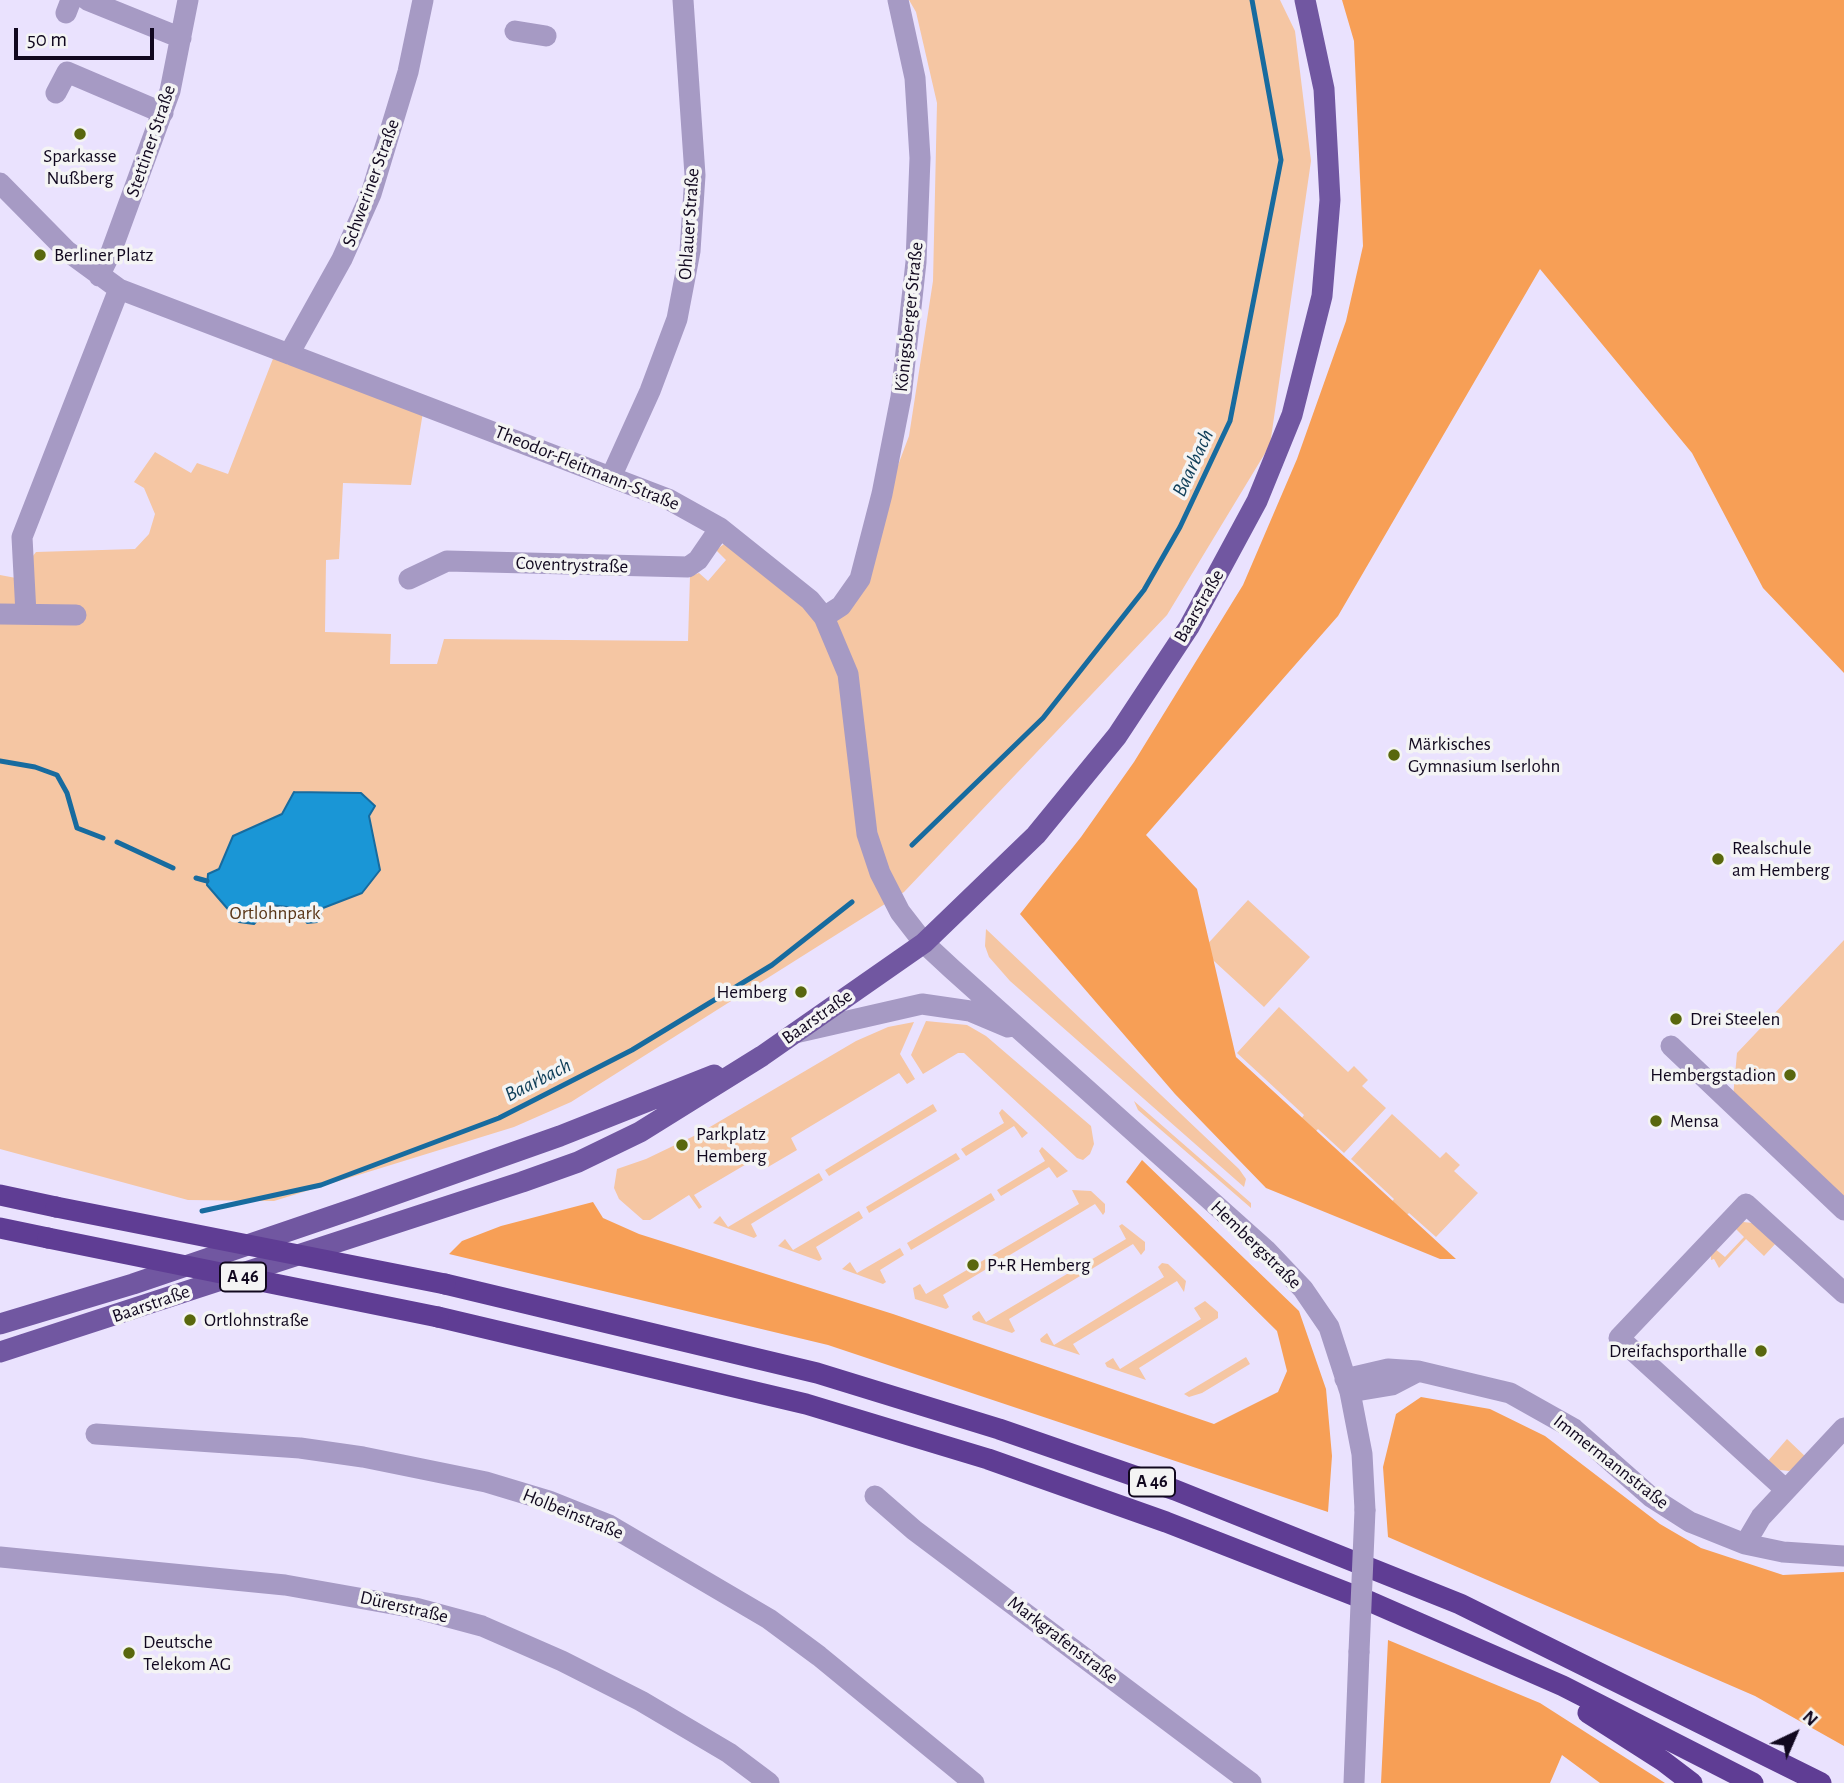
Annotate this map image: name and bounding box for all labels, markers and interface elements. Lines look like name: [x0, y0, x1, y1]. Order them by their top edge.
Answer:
scale bar: [18, 14, 158, 58]
text: 50 m: [27, 29, 67, 50]
street label: Stettiner Straße: [121, 82, 181, 200]
street label: Schweriner Straße: [337, 116, 405, 250]
marker: Sparkasse Nußberg: [72, 126, 88, 142]
place label: Sparkasse Nußberg: [43, 145, 117, 189]
street label: Ohlauer Straße: [674, 167, 704, 281]
street label: Königsberger Straße: [890, 241, 928, 393]
place label: Berliner Platz: [54, 244, 153, 266]
marker: Berliner Platz: [32, 247, 48, 263]
street label: Theodor-Fleitmann-Straße: [491, 420, 683, 516]
water label: Baarbach: [1167, 425, 1219, 501]
street label: Coventrystraße: [515, 552, 629, 578]
street label: Baarstraße: [1169, 565, 1229, 647]
place label: Märkisches Gymnasium Iserlohn: [1408, 733, 1560, 777]
marker: Märkisches Gymnasium Iserlohn: [1386, 747, 1402, 763]
place label: Realschule am Hemberg: [1732, 837, 1829, 881]
marker: Realschule am Hemberg: [1710, 851, 1726, 867]
park label: Ortlohnpark: [230, 902, 320, 924]
place label: Hemberg: [717, 981, 787, 1003]
street label: Baarstraße: [777, 984, 857, 1050]
marker: Hemberg: [793, 984, 809, 1000]
place label: Drei Steelen: [1690, 1008, 1780, 1030]
marker: Drei Steelen: [1668, 1011, 1684, 1027]
water label: Baarbach: [501, 1053, 575, 1107]
place label: Hembergstadion: [1650, 1064, 1776, 1086]
marker: Hembergstadion: [1782, 1067, 1798, 1083]
place label: Mensa: [1670, 1110, 1719, 1132]
marker: Mensa: [1648, 1113, 1664, 1129]
place label: Parkplatz Hemberg: [696, 1123, 766, 1167]
marker: Parkplatz Hemberg: [674, 1137, 690, 1153]
street label: Hembergstraße: [1206, 1196, 1306, 1294]
place label: P+R Hemberg: [987, 1254, 1090, 1276]
marker: P+R Hemberg: [965, 1257, 981, 1273]
road number: A 46: [220, 1262, 266, 1292]
street label: Baarstraße: [109, 1280, 193, 1328]
place label: Ortlohnstraße: [204, 1309, 309, 1331]
marker: Ortlohnstraße: [182, 1312, 198, 1328]
place label: Dreifachsporthalle: [1609, 1340, 1747, 1362]
marker: Dreifachsporthalle: [1753, 1343, 1769, 1359]
street label: Immermannstraße: [1549, 1410, 1673, 1514]
road number: A 46: [1129, 1468, 1175, 1497]
street label: Holbeinstraße: [519, 1483, 627, 1545]
street label: Dürerstraße: [358, 1586, 450, 1628]
street label: Markgrafenstraße: [1003, 1591, 1123, 1689]
place label: Deutsche Telekom AG: [143, 1631, 231, 1675]
marker: Deutsche Telekom AG: [121, 1645, 137, 1661]
north arrow: [1760, 1699, 1830, 1769]
text: N: [1799, 1707, 1821, 1730]

